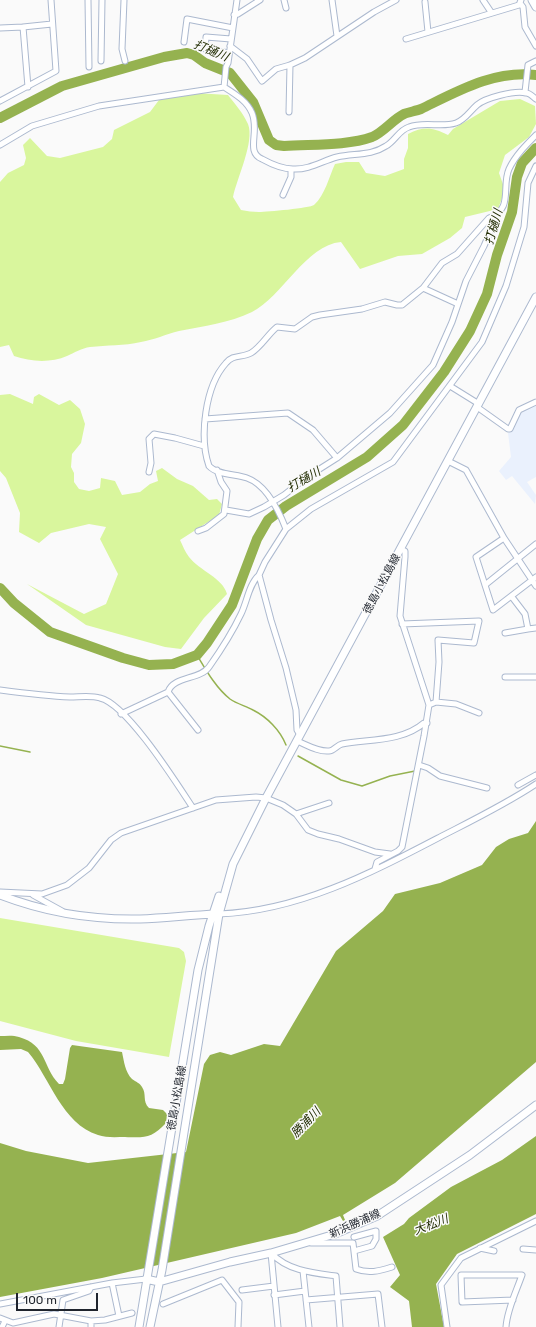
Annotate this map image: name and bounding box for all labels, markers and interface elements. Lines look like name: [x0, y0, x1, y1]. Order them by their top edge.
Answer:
water label: 打樋川: [192, 37, 230, 65]
water label: 打樋川: [482, 208, 506, 246]
water label: 打樋川: [285, 465, 323, 495]
street label: 徳島小松島線: [361, 552, 403, 616]
street label: 徳島小松島線: [165, 1064, 189, 1132]
water label: 勝浦川: [288, 1105, 324, 1141]
street label: 新浜勝浦線: [327, 1207, 383, 1241]
water label: 大松川: [412, 1212, 450, 1238]
scale bar: [18, 1285, 100, 1311]
text: 100 m: [23, 1293, 57, 1307]

